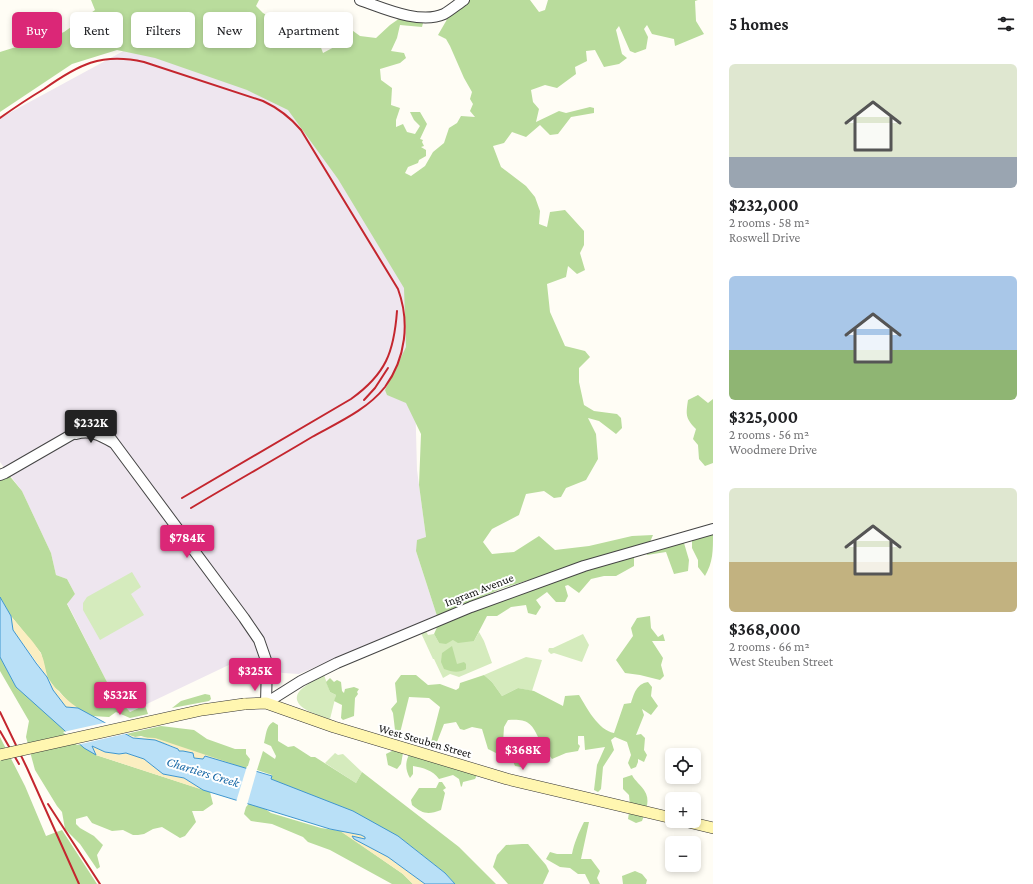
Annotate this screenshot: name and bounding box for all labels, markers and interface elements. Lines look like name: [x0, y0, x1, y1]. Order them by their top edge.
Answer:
chip: Buy: [12, 12, 62, 48]
chip: Rent: [70, 12, 123, 48]
chip: Filters: [131, 12, 195, 48]
chip: New: [203, 12, 256, 48]
chip: Apartment: [264, 12, 353, 48]
icon: filters: [995, 13, 1017, 35]
text: 5 homes: [729, 15, 788, 34]
icon: home: [837, 90, 909, 162]
text: $232,000: [729, 196, 799, 215]
text: 2 rooms · 58 m²: [729, 215, 810, 230]
text: Roswell Drive: [729, 230, 800, 245]
icon: home: [837, 302, 909, 374]
text: $325,000: [729, 408, 798, 427]
pin: $232K: [63, 410, 119, 444]
text: $232K: [74, 415, 108, 430]
text: 2 rooms · 56 m²: [729, 427, 809, 442]
text: Woodmere Drive: [729, 442, 817, 457]
icon: home: [837, 514, 909, 586]
pin: $784K: [159, 525, 215, 559]
text: $784K: [169, 530, 205, 545]
street label: Ingram Avenue: [443, 570, 515, 610]
text: $368,000: [729, 620, 801, 639]
text: 2 rooms · 66 m²: [729, 639, 810, 654]
text: West Steuben Street: [729, 654, 833, 669]
pin: $325K: [227, 658, 283, 692]
text: $325K: [238, 663, 272, 678]
pin: $532K: [92, 682, 148, 716]
text: $532K: [103, 687, 137, 702]
street label: West Steuben Street: [377, 721, 474, 761]
pin: $368K: [495, 737, 551, 771]
text: $368K: [505, 742, 541, 757]
map controls: [665, 748, 701, 872]
button: locate: [665, 748, 701, 784]
water label: Chartiers Creek: [165, 754, 242, 791]
button: +: [665, 792, 701, 828]
button: −: [665, 836, 701, 872]

